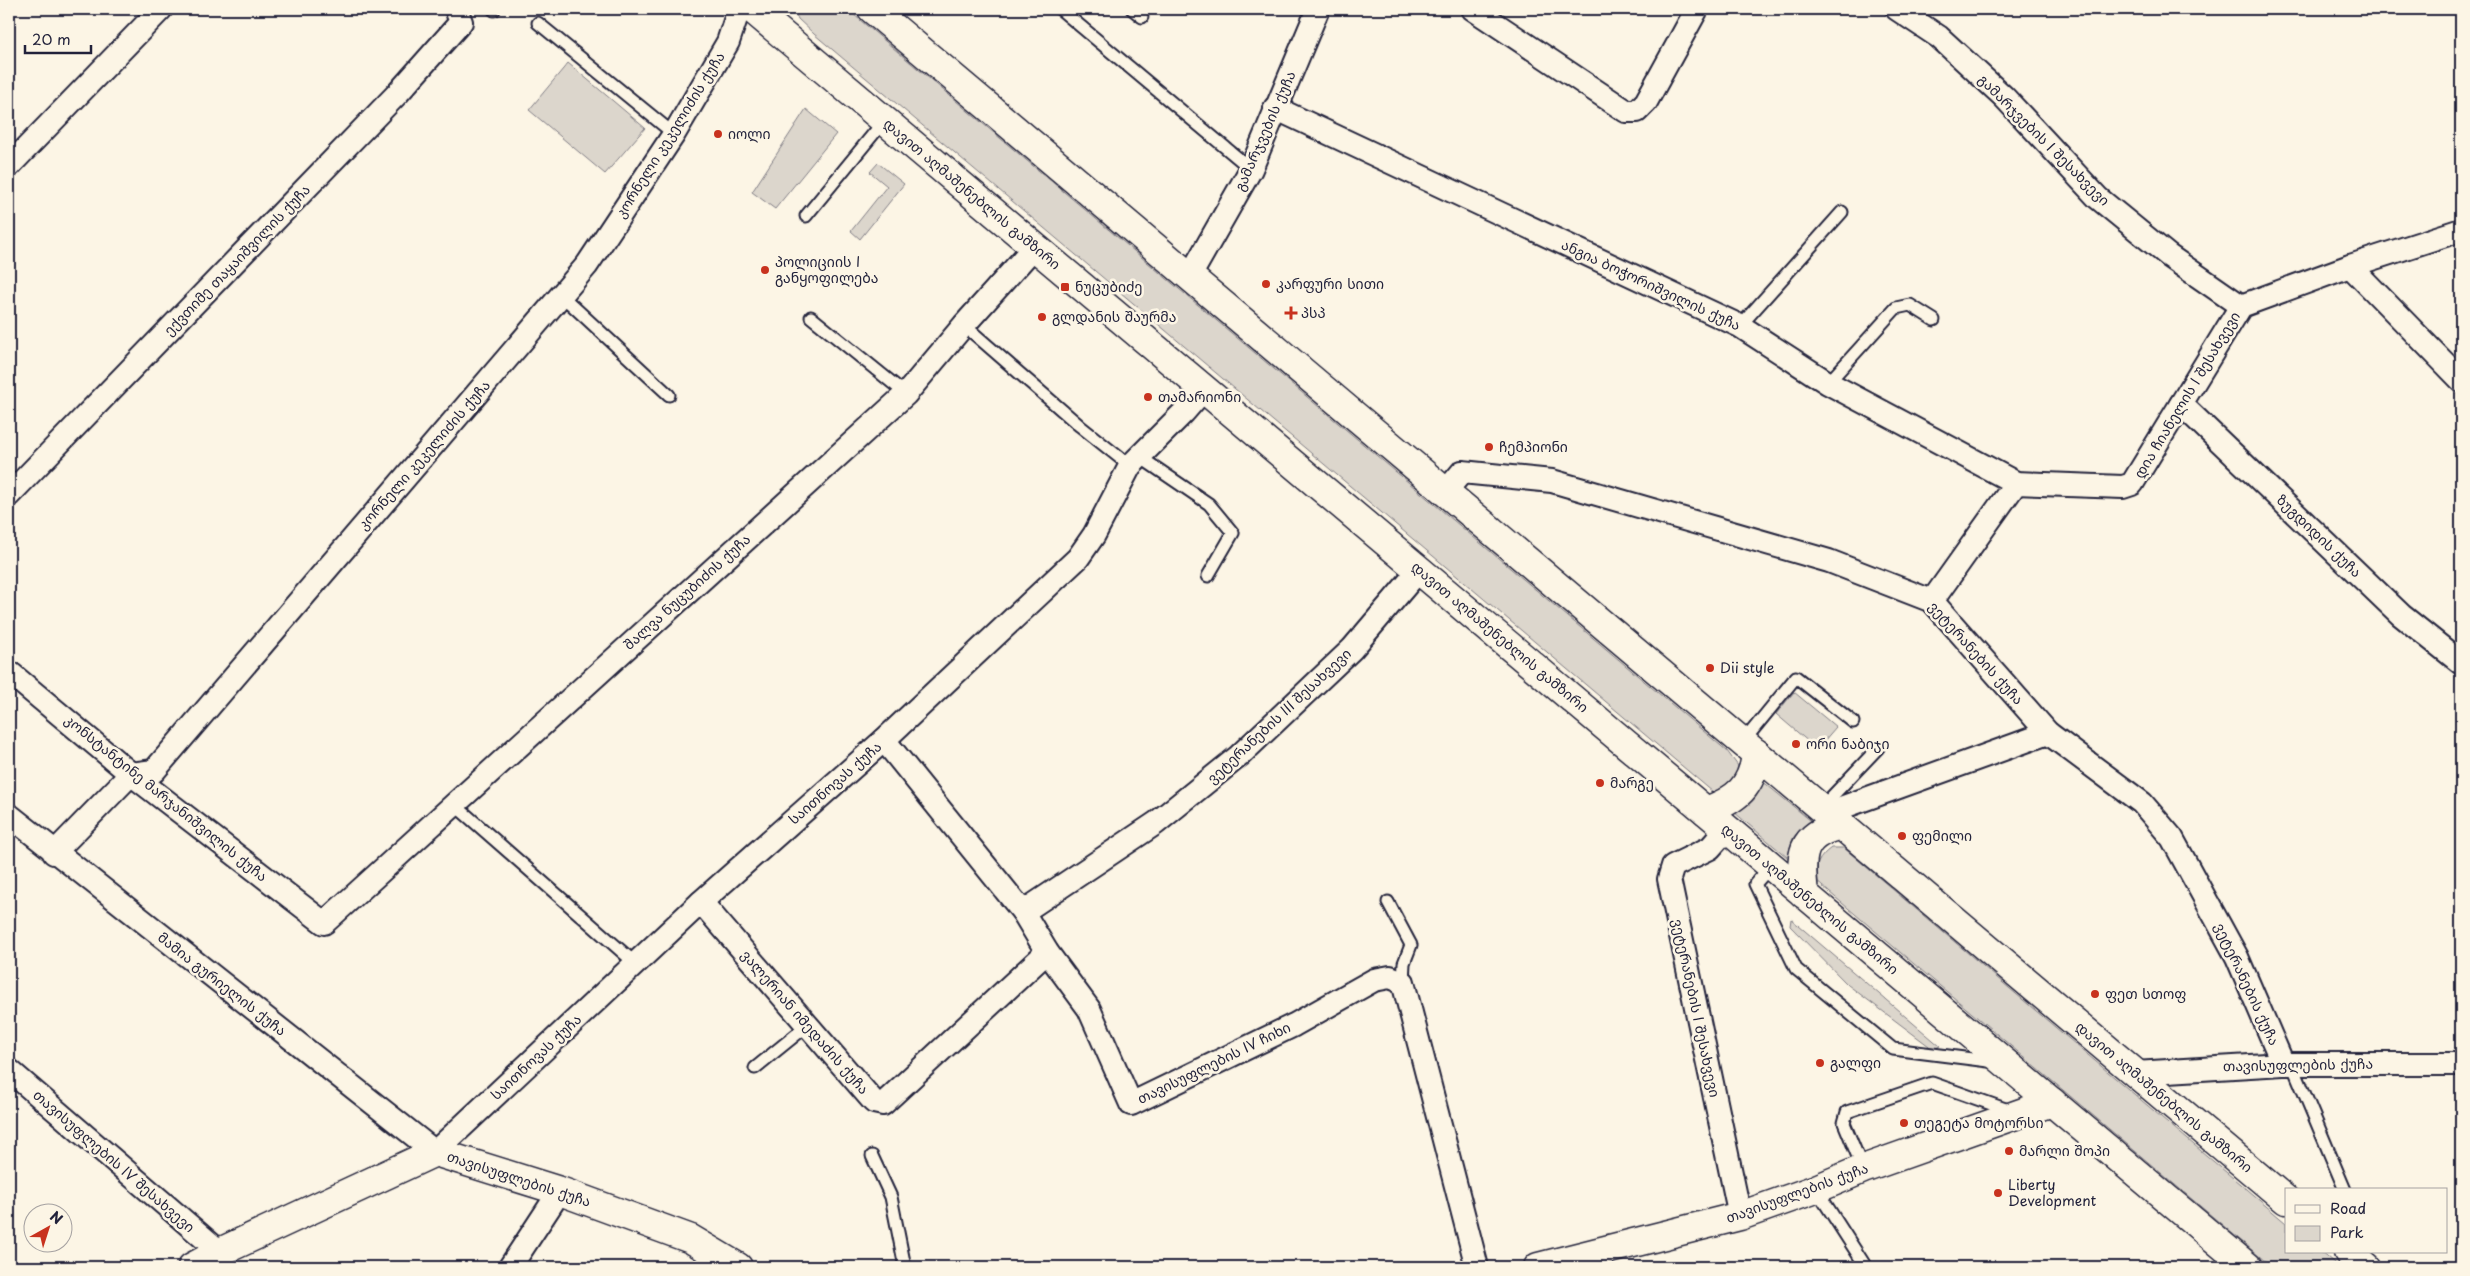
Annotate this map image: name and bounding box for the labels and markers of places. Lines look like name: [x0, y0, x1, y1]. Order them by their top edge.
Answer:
place label: იოლი: [728, 123, 771, 144]
marker: იოლი: [712, 128, 724, 140]
place label: პოლიციის I განყოფილება: [775, 251, 878, 288]
marker: პოლიციის I განყოფილება: [759, 264, 771, 276]
place label: კარფური სითი: [1276, 273, 1384, 294]
place label: ნუცუბიძე: [1075, 276, 1142, 297]
marker: კარფური სითი: [1260, 278, 1272, 290]
marker: ნუცუბიძე: [1059, 281, 1071, 293]
place label: პსპ: [1301, 302, 1326, 323]
place label: გლდანის შაურმა: [1052, 306, 1176, 327]
marker: პსპ: [1285, 307, 1297, 319]
marker: გლდანის შაურმა: [1036, 311, 1048, 323]
place label: თამარიონი: [1158, 386, 1241, 407]
marker: თამარიონი: [1142, 391, 1154, 403]
place label: ჩემპიონი: [1499, 436, 1568, 457]
marker: ჩემპიონი: [1483, 441, 1495, 453]
place label: Dii style: [1720, 657, 1775, 678]
marker: Dii style: [1704, 662, 1716, 674]
place label: ორი ნაბიჯი: [1806, 733, 1890, 754]
marker: ორი ნაბიჯი: [1790, 738, 1802, 750]
place label: მარგე: [1610, 772, 1654, 793]
marker: მარგე: [1594, 777, 1606, 789]
place label: ფემილი: [1912, 825, 1972, 846]
marker: ფემილი: [1896, 830, 1908, 842]
place label: ფეთ სთოფ: [2105, 983, 2186, 1004]
marker: ფეთ სთოფ: [2089, 988, 2101, 1000]
place label: გალფი: [1830, 1052, 1881, 1073]
marker: გალფი: [1814, 1057, 1826, 1069]
place label: თეგეტა მოტორსი: [1914, 1112, 2044, 1133]
marker: თეგეტა მოტორსი: [1898, 1117, 1910, 1129]
place label: მარლი შოპი: [2019, 1140, 2110, 1161]
marker: მარლი შოპი: [2003, 1145, 2015, 1157]
place label: Liberty Development: [2008, 1174, 2097, 1211]
marker: Liberty Development: [1992, 1187, 2004, 1199]

